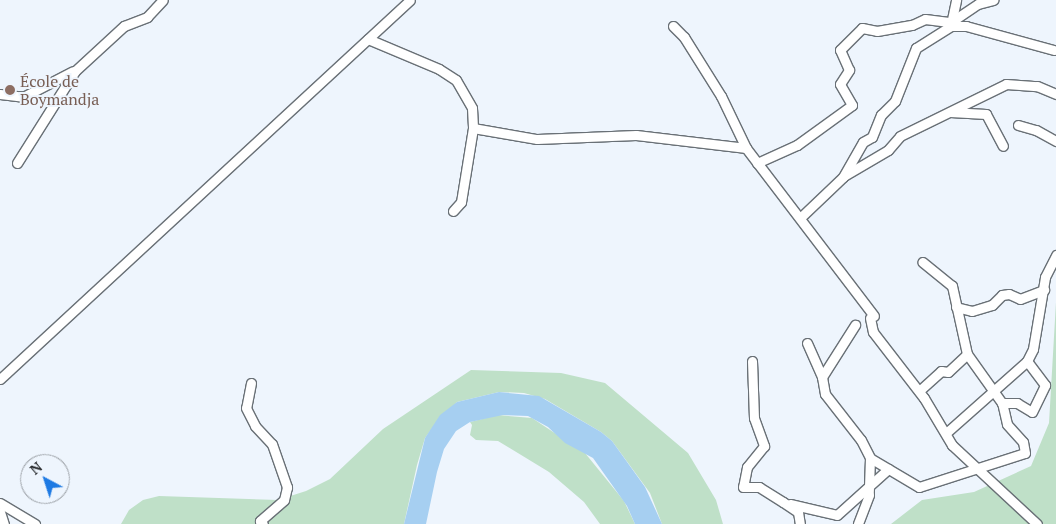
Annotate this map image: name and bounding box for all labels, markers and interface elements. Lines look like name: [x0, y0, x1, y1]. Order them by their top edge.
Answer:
place label: École de Boymandja: [20, 71, 99, 109]
marker: École de Boymandja: [4, 84, 16, 96]
north arrow: [20, 454, 70, 504]
text: N: [26, 457, 46, 479]

